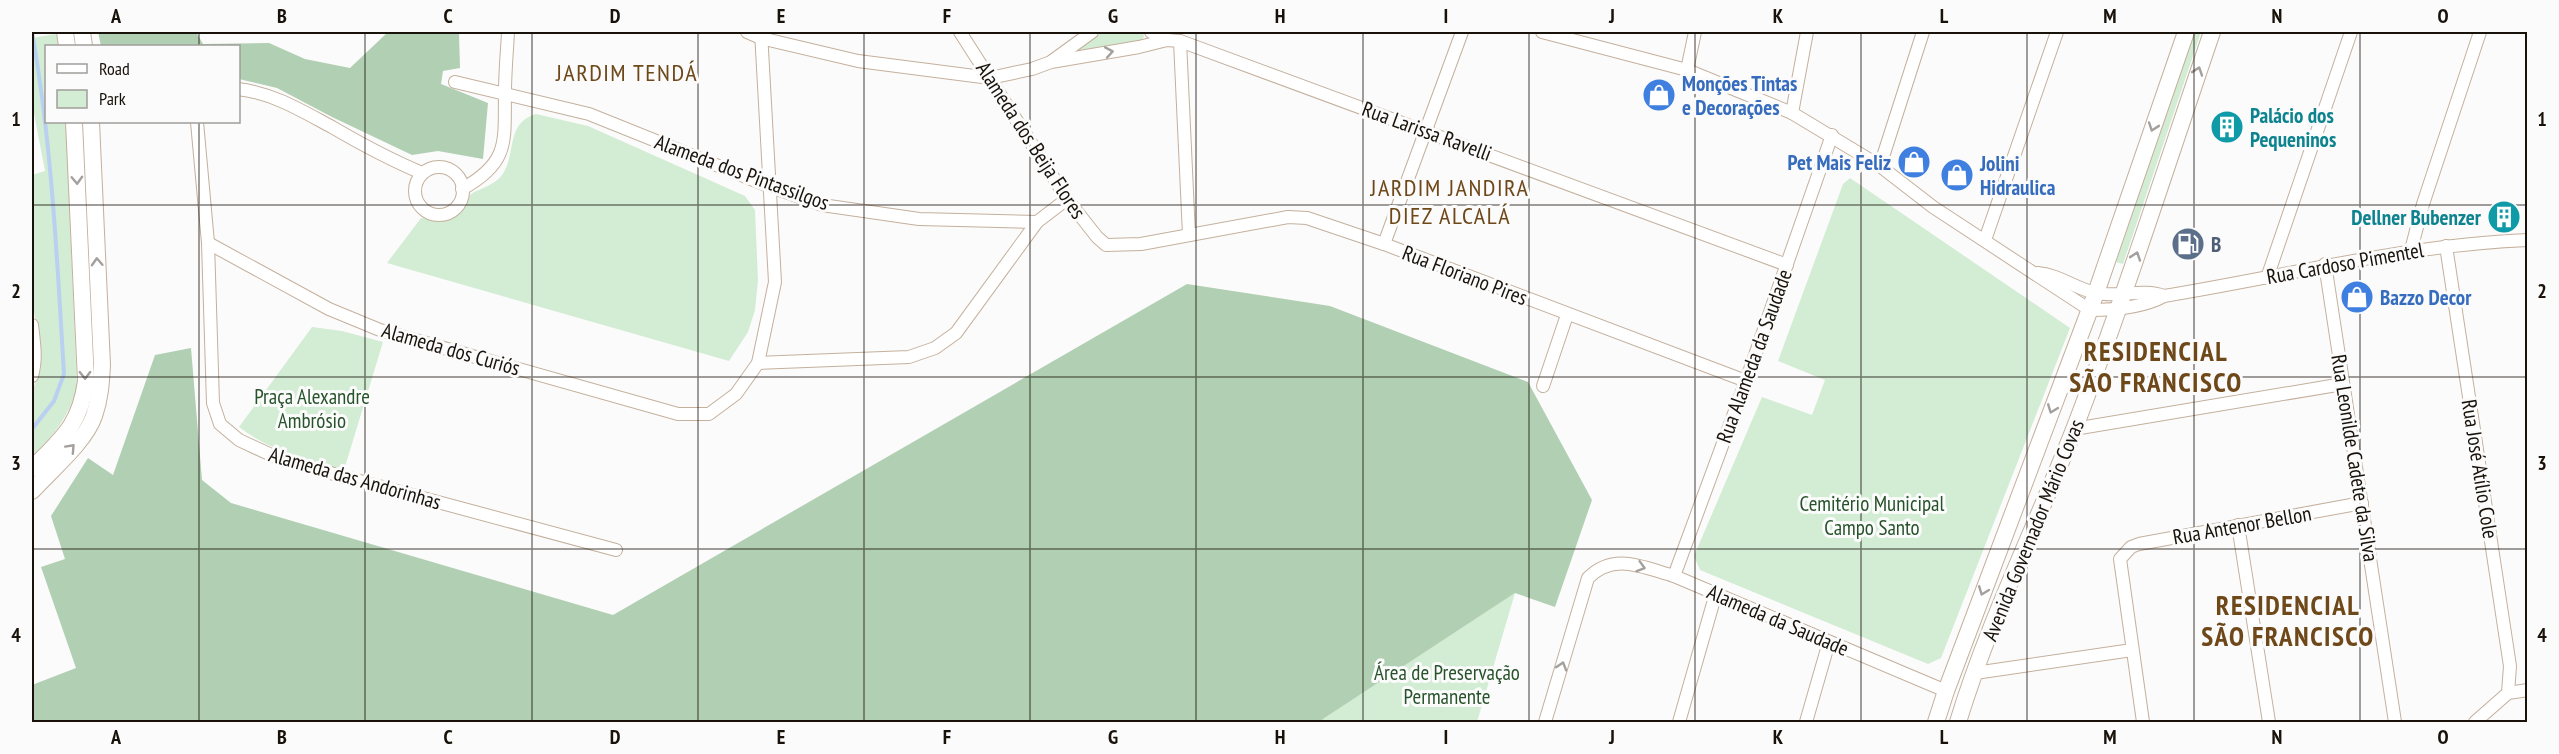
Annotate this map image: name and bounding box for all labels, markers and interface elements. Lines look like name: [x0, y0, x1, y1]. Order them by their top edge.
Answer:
text: A: [110, 3, 122, 29]
text: B: [277, 3, 287, 29]
text: C: [443, 3, 453, 29]
text: D: [610, 3, 621, 29]
text: E: [777, 3, 785, 29]
text: F: [943, 3, 951, 29]
text: G: [1108, 3, 1118, 29]
text: H: [1275, 3, 1285, 29]
text: I: [1444, 3, 1448, 29]
text: J: [1608, 3, 1615, 29]
text: K: [1773, 3, 1784, 29]
text: L: [1940, 3, 1949, 29]
text: M: [2103, 3, 2117, 29]
text: N: [2272, 3, 2282, 29]
text: O: [2437, 3, 2449, 29]
legend: [45, 45, 240, 123]
one-way arrow: [1104, 47, 1113, 59]
street label: Alameda dos Beija Flores: [970, 56, 1092, 224]
text: Road: [99, 57, 130, 80]
district label: JARDIM TENDÁ: [555, 57, 698, 88]
one-way arrow: [2191, 66, 2204, 77]
place label: Monções Tintas e Decorações: [1682, 70, 1797, 121]
shop icon: Monções Tintas e Decorações: [1641, 77, 1677, 113]
text: Park: [99, 87, 126, 110]
street label: Rua Larissa Ravelli: [1359, 95, 1495, 167]
place label: Palácio dos Pequeninos: [2250, 102, 2336, 153]
text: 1: [11, 106, 21, 132]
text: 1: [2537, 106, 2547, 132]
building icon: Palácio dos Pequeninos: [2209, 109, 2245, 145]
one-way arrow: [2148, 121, 2161, 131]
street label: Alameda dos Pintassilgos: [651, 128, 833, 216]
shop icon: Pet Mais Feliz: [1896, 144, 1932, 180]
place label: Pet Mais Feliz: [1788, 149, 1891, 176]
place label: Jolini Hidraulica: [1979, 150, 2056, 201]
shop icon: Jolini Hidraulica: [1939, 157, 1975, 193]
district label: JARDIM JANDIRA DIEZ ALCALÁ: [1370, 172, 1529, 231]
one-way arrow: [70, 175, 83, 184]
building icon: Dellner Bubenzer: [2486, 199, 2522, 235]
place label: Dellner Bubenzer: [2351, 204, 2482, 231]
fuel station icon: B: [2170, 226, 2206, 262]
place label: B: [2211, 231, 2221, 258]
street label: Rua Cardoso Pimentel: [2264, 236, 2426, 290]
street label: Rua Floriano Pires: [1399, 239, 1531, 311]
one-way arrow: [2128, 251, 2141, 262]
one-way arrow: [91, 257, 104, 266]
street label: Rua Alameda da Saudade: [1710, 266, 1798, 446]
text: 2: [11, 278, 21, 304]
text: 2: [2537, 278, 2547, 304]
shop icon: Bazzo Decor: [2339, 279, 2375, 315]
place label: Bazzo Decor: [2380, 284, 2472, 311]
street label: Alameda dos Curiós: [379, 316, 523, 382]
district label: RESIDENCIAL SÃO FRANCISCO: [2069, 334, 2243, 399]
street label: Rua Leonilde Cadete da Silva: [2325, 352, 2385, 564]
one-way arrow: [79, 370, 91, 379]
park label: Praça Alexandre Ambrósio: [254, 383, 370, 434]
street label: Rua José Atílio Cole: [2456, 398, 2504, 540]
one-way arrow: [2047, 403, 2059, 414]
street label: Avenida Governador Mário Covas: [1976, 415, 2090, 645]
street label: Alameda das Andorinhas: [266, 441, 444, 515]
one-way arrow: [64, 444, 75, 455]
text: 3: [11, 450, 21, 476]
text: 3: [2537, 450, 2547, 476]
park label: Cemitério Municipal Campo Santo: [1800, 490, 1944, 541]
street label: Rua Antenor Bellon: [2171, 500, 2313, 550]
one-way arrow: [1635, 560, 1646, 572]
street label: Alameda da Saudade: [1703, 578, 1853, 662]
one-way arrow: [1978, 586, 1991, 596]
district label: RESIDENCIAL SÃO FRANCISCO: [2201, 588, 2375, 653]
text: 4: [11, 622, 21, 648]
text: 4: [2537, 622, 2547, 648]
park label: Área de Preservação Permanente: [1374, 659, 1520, 710]
one-way arrow: [1555, 662, 1567, 672]
text: A: [110, 724, 122, 750]
text: B: [277, 724, 287, 750]
text: C: [443, 724, 453, 750]
text: D: [610, 724, 621, 750]
text: E: [777, 724, 785, 750]
text: F: [943, 724, 951, 750]
text: G: [1108, 724, 1118, 750]
text: H: [1275, 724, 1285, 750]
text: I: [1444, 724, 1448, 750]
text: J: [1608, 724, 1615, 750]
text: K: [1773, 724, 1784, 750]
text: L: [1940, 724, 1949, 750]
text: M: [2103, 724, 2117, 750]
text: N: [2272, 724, 2282, 750]
text: O: [2437, 724, 2449, 750]

